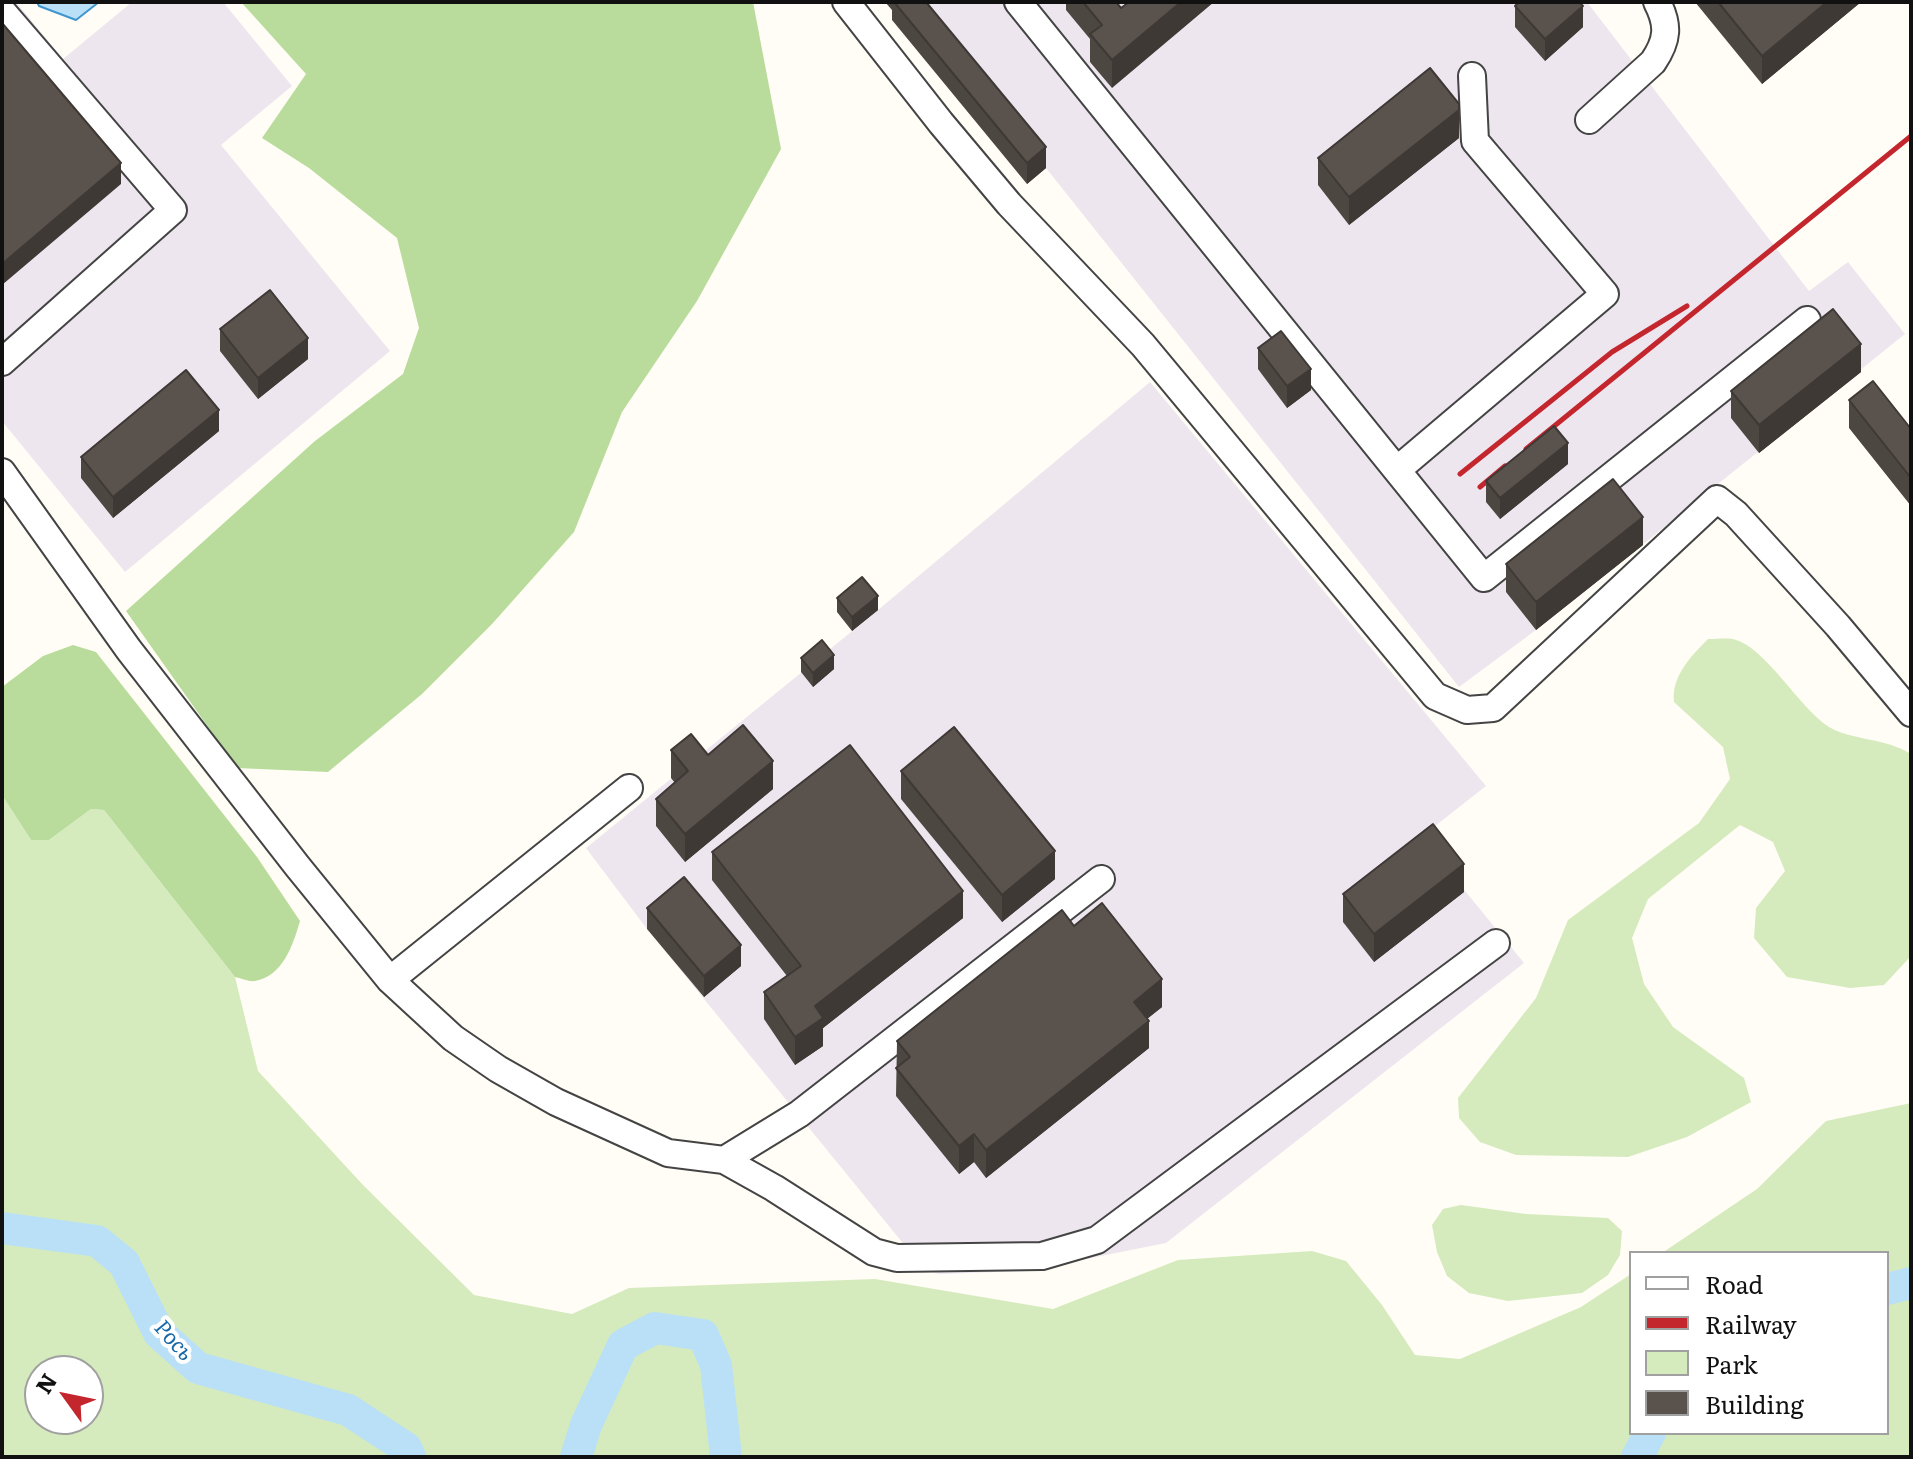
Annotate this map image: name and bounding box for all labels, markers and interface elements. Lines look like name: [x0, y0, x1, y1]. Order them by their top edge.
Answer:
legend: [1629, 1251, 1889, 1435]
text: Road: [1705, 1266, 1763, 1301]
text: Railway: [1705, 1306, 1797, 1341]
water label: Рось: [148, 1315, 198, 1367]
text: Park: [1705, 1346, 1758, 1381]
north arrow: [24, 1355, 104, 1435]
text: N: [26, 1366, 64, 1399]
text: Building: [1705, 1386, 1804, 1421]

